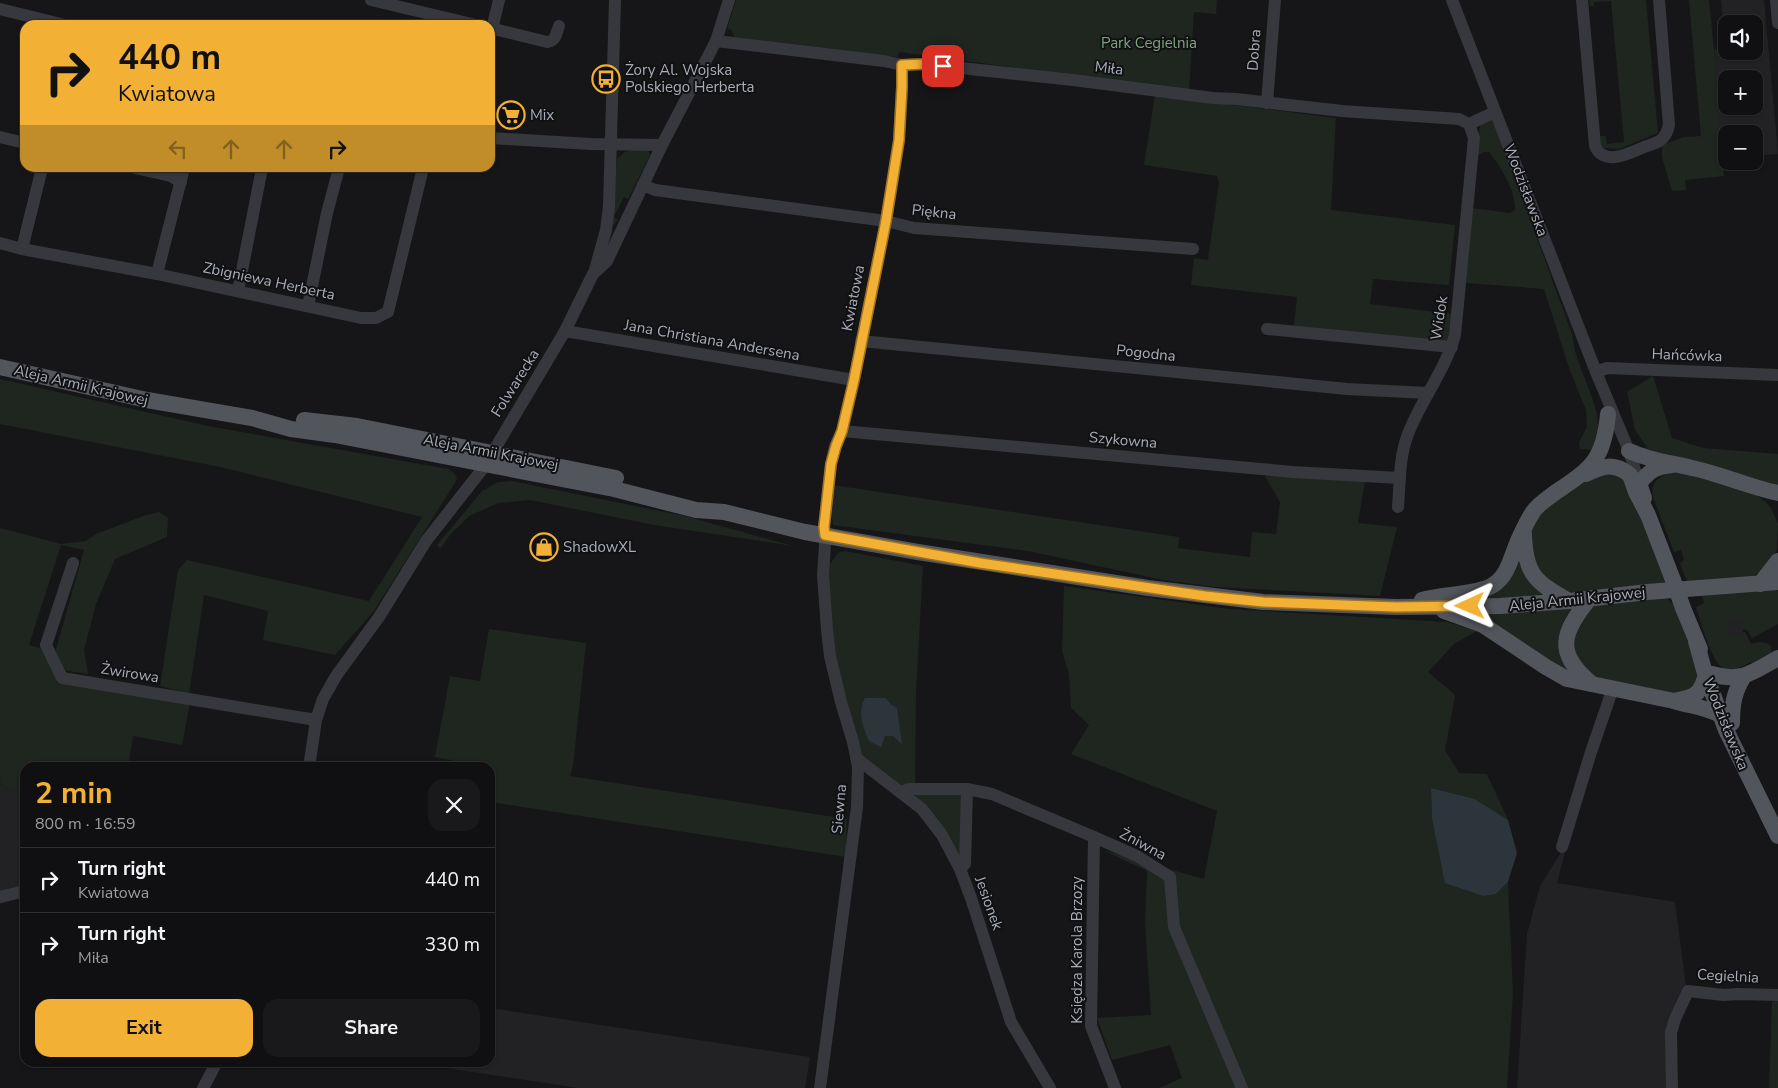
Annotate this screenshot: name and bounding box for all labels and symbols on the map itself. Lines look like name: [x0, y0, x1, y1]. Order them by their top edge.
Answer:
street label: Dobra: [1243, 29, 1265, 71]
park label: Park Cegielnia: [1101, 33, 1197, 53]
pin: [922, 45, 964, 87]
street label: Miła: [1094, 56, 1124, 80]
place label: Żory Al. Wojska Polskiego Herberta: [625, 60, 754, 97]
bus stop icon: Żory Al. Wojska Polskiego Herberta: [591, 64, 621, 94]
supermarket icon: Mix: [496, 100, 526, 130]
place label: Mix: [530, 105, 554, 125]
street label: Wodzisławska: [1499, 141, 1553, 239]
street label: Piękna: [911, 200, 957, 224]
street label: Zbigniewa Herberta: [201, 257, 337, 305]
street label: Kwiatowa: [837, 263, 869, 333]
street label: Widok: [1426, 294, 1452, 342]
street label: Jana Christiana Andersena: [622, 315, 801, 365]
street label: Pogodna: [1115, 340, 1177, 366]
street label: Hańcówka: [1651, 344, 1723, 366]
street label: Folwarecka: [486, 345, 544, 421]
street label: Aleja Armii Krajowej: [12, 360, 150, 410]
street label: Szykowna: [1088, 427, 1158, 453]
street label: Aleja Armii Krajowej: [422, 429, 560, 475]
shop icon: ShadowXL: [529, 532, 559, 562]
place label: ShadowXL: [563, 537, 636, 557]
position arrow: [1443, 579, 1495, 631]
street label: Aleja Armii Krajowej: [1508, 582, 1646, 616]
street label: Żwirowa: [100, 659, 160, 687]
street label: Wodzisławska: [1698, 675, 1754, 773]
street label: Siewna: [827, 783, 851, 835]
street label: Żniwna: [1116, 823, 1170, 865]
street label: Jesionek: [970, 872, 1008, 933]
street label: Księdza Karola Brzozy: [1067, 876, 1087, 1024]
street label: Cegielnia: [1696, 964, 1760, 988]

